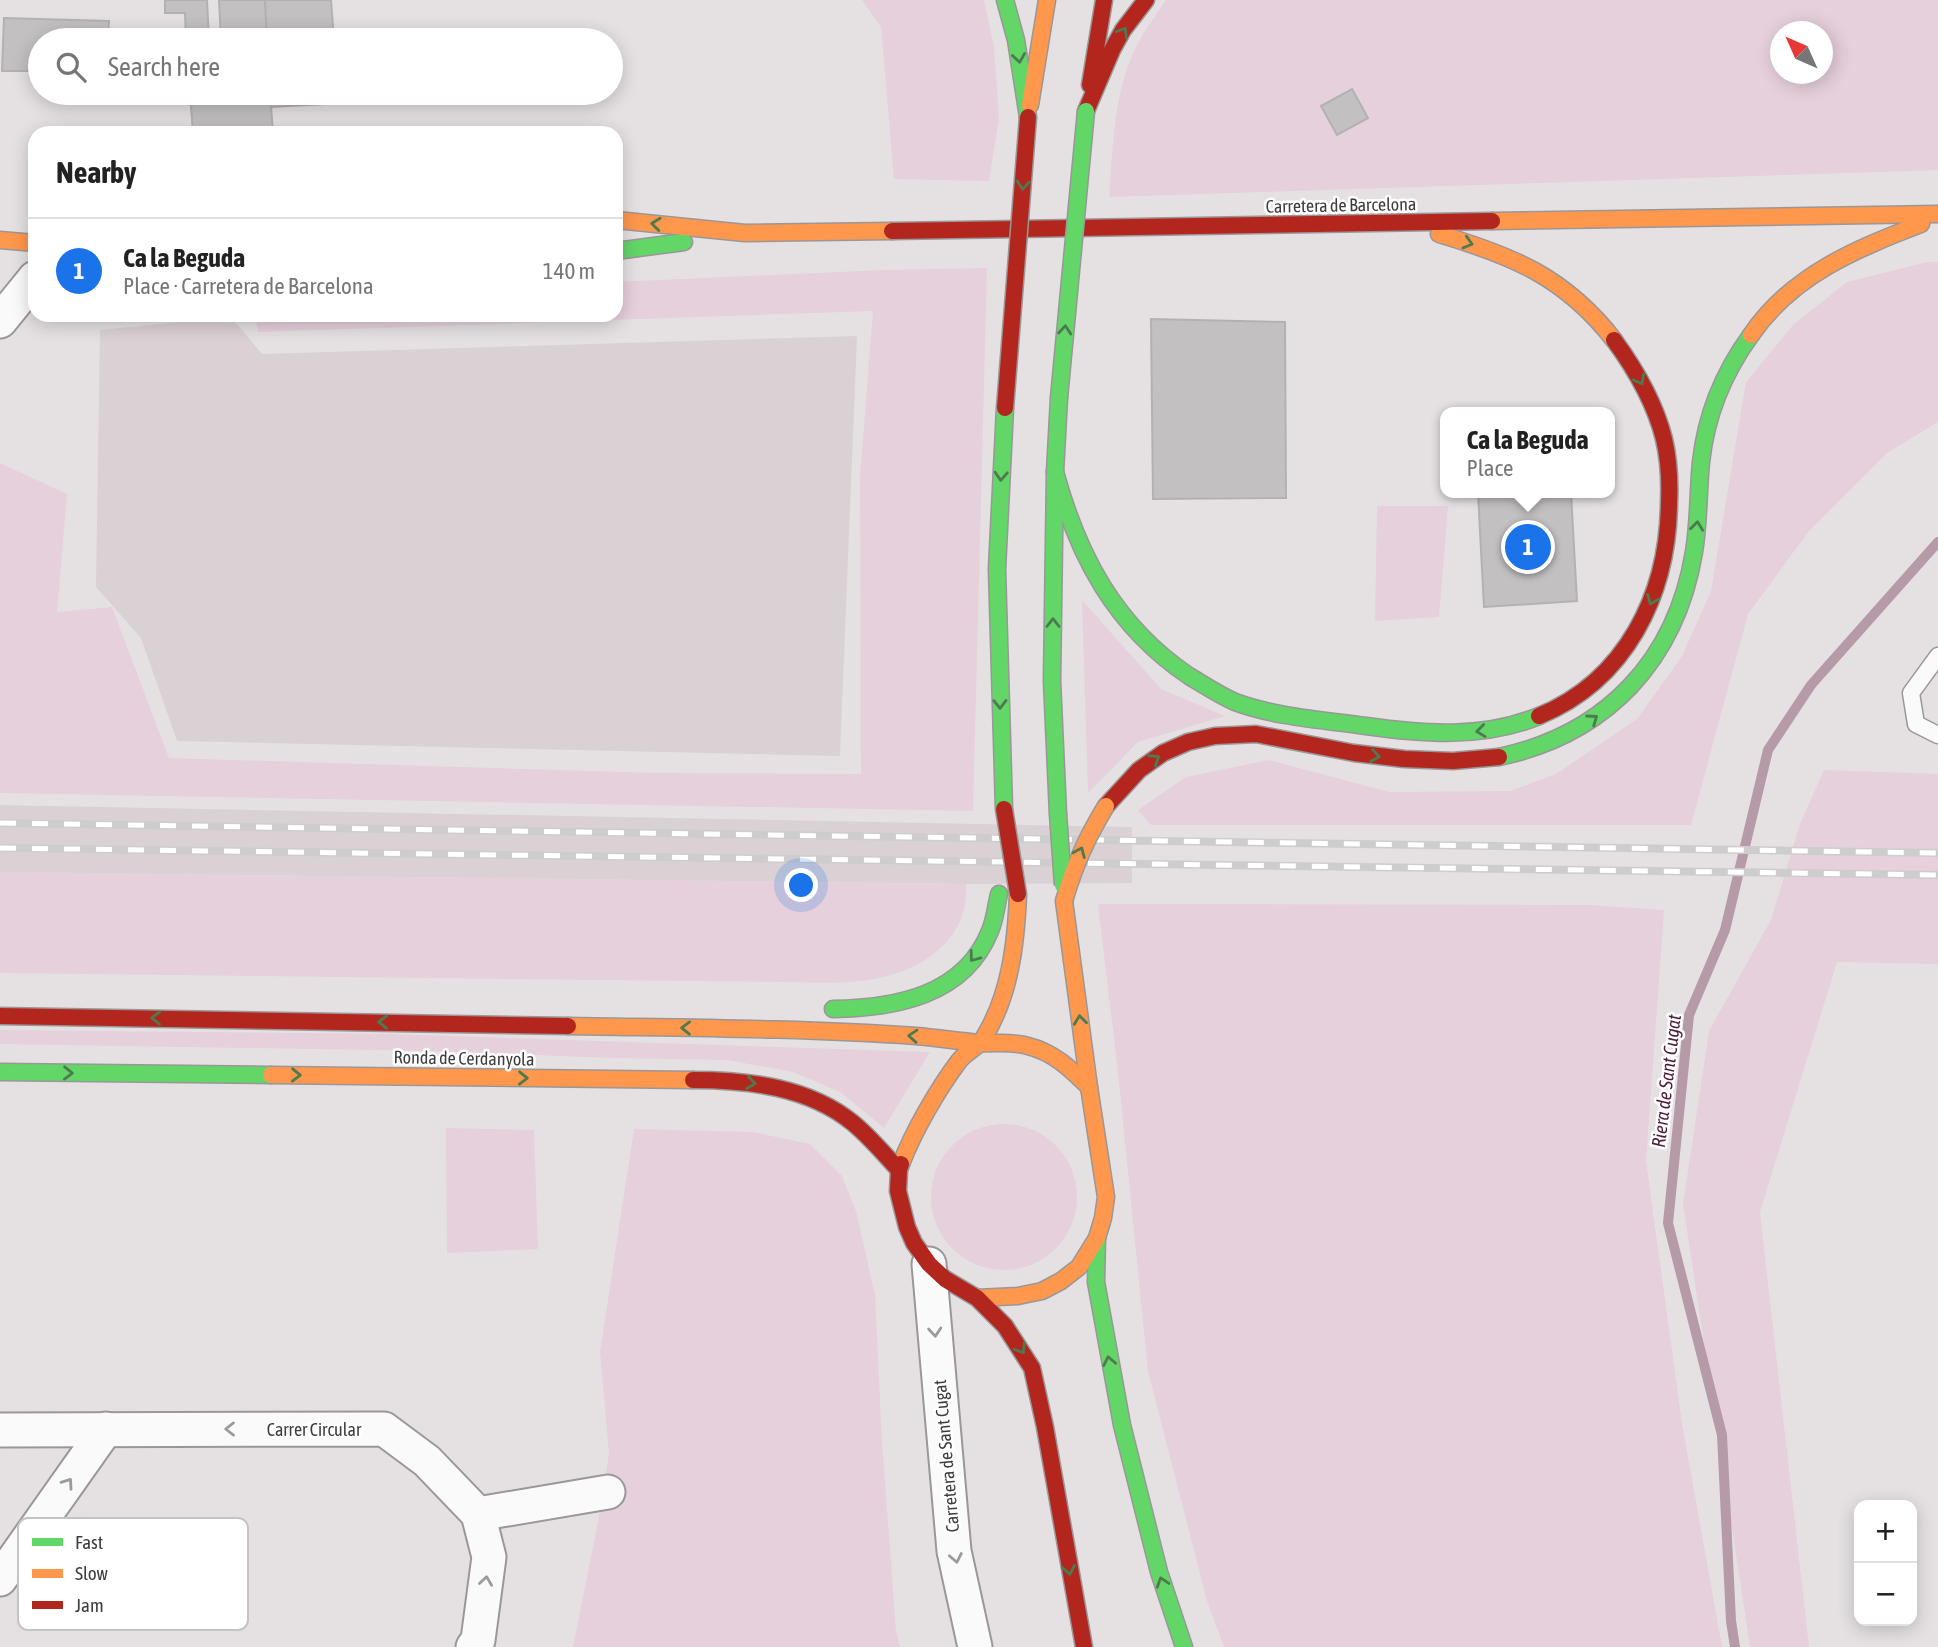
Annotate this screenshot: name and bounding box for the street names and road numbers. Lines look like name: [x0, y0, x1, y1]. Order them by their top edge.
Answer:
street label: Carretera de Barcelona: [1266, 193, 1416, 217]
street label: Ronda de Cerdanyola: [393, 1046, 535, 1070]
street label: Carretera de Sant Cugat: [929, 1379, 963, 1533]
street label: Carrer Circular: [267, 1419, 362, 1440]

